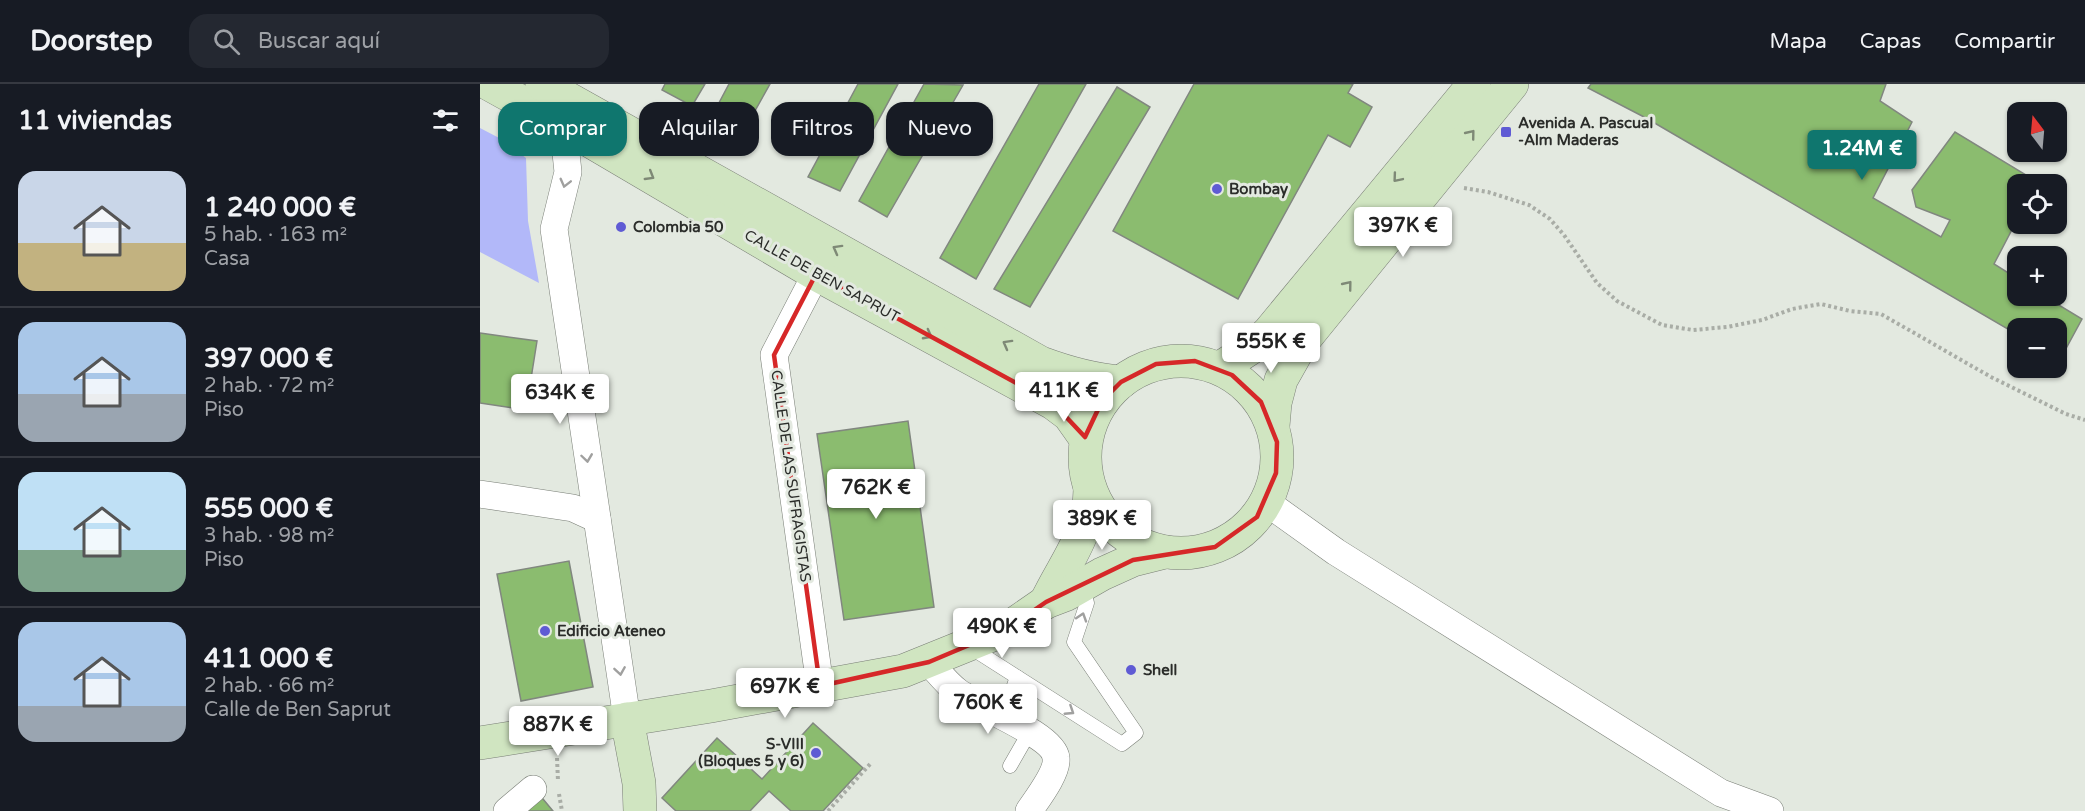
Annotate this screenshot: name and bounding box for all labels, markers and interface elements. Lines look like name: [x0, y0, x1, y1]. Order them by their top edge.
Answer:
search box: [189, 14, 609, 68]
text: Doorstep: [30, 24, 153, 58]
icon: search: [210, 25, 243, 58]
text: Buscar aquí: [258, 28, 380, 54]
text: Mapa: [1770, 29, 1827, 54]
text: Capas: [1860, 29, 1921, 54]
text: Compartir: [1954, 29, 2055, 54]
chip: Comprar: [498, 102, 627, 156]
chip: Alquilar: [639, 102, 759, 156]
chip: Filtros: [771, 102, 874, 156]
chip: Nuevo: [886, 102, 993, 156]
north arrow: [2007, 102, 2067, 162]
map controls: [2007, 102, 2067, 378]
icon: filters: [429, 104, 462, 137]
text: 11 viviendas: [18, 105, 172, 136]
place label: Avenida A. Pascual -Alm Maderas: [1518, 114, 1653, 149]
marker: Avenida A. Pascual -Alm Maderas: [1499, 125, 1513, 139]
one-way arrow: [1463, 130, 1474, 141]
pin: 1.24M €: [1807, 130, 1917, 181]
text: 1.24M €: [1821, 137, 1903, 161]
one-way arrow: [644, 169, 654, 180]
one-way arrow: [1393, 171, 1404, 182]
button: locate: [2007, 174, 2067, 234]
one-way arrow: [560, 178, 573, 188]
place label: Bombay: [1229, 180, 1288, 199]
marker: Bombay: [1210, 182, 1224, 196]
text: 1 240 000 €: [204, 192, 356, 223]
icon: home: [66, 195, 138, 267]
pin: 397K €: [1354, 207, 1452, 258]
text: 397K €: [1368, 214, 1438, 238]
place label: Colombia 50: [633, 218, 724, 236]
marker: Colombia 50: [614, 220, 628, 234]
text: 5 hab. · 163 m²: [204, 223, 347, 247]
street label: CALLE DE BEN SAPRUT: [741, 226, 903, 326]
one-way arrow: [833, 245, 843, 256]
button: +: [2007, 246, 2067, 306]
text: Casa: [204, 247, 250, 271]
one-way arrow: [1340, 281, 1351, 292]
button: −: [2007, 318, 2067, 378]
pin: 555K €: [1222, 323, 1320, 374]
one-way arrow: [922, 328, 933, 339]
text: 555K €: [1236, 330, 1306, 354]
one-way arrow: [1003, 340, 1013, 351]
text: 397 000 €: [204, 343, 333, 374]
icon: home: [66, 346, 138, 418]
street label: CALLE DE LAS SUFRAGISTAS: [767, 369, 815, 583]
pin: 411K €: [1015, 372, 1113, 423]
text: 2 hab. · 72 m²: [204, 374, 334, 398]
pin: 634K €: [511, 374, 609, 425]
text: 411K €: [1029, 379, 1099, 403]
text: 634K €: [525, 381, 595, 405]
text: Piso: [204, 398, 244, 422]
one-way arrow: [581, 453, 593, 462]
pin: 762K €: [827, 469, 925, 520]
text: 762K €: [841, 476, 911, 500]
text: 555 000 €: [204, 493, 333, 524]
icon: home: [66, 496, 138, 568]
pin: 389K €: [1053, 500, 1151, 551]
text: 389K €: [1067, 507, 1137, 531]
text: 3 hab. · 98 m²: [204, 524, 334, 548]
text: Piso: [204, 548, 244, 572]
pin: 490K €: [953, 608, 1051, 659]
one-way arrow: [1075, 612, 1088, 623]
text: 490K €: [967, 615, 1037, 639]
place label: Edificio Ateneo: [557, 622, 666, 640]
marker: Edificio Ateneo: [538, 624, 552, 638]
text: 411 000 €: [204, 643, 333, 674]
icon: home: [66, 646, 138, 718]
place label: Shell: [1143, 661, 1177, 679]
marker: Shell: [1124, 663, 1138, 677]
one-way arrow: [613, 667, 625, 676]
pin: 697K €: [736, 668, 834, 719]
text: 2 hab. · 66 m²: [204, 674, 334, 698]
text: 697K €: [750, 675, 820, 699]
pin: 760K €: [939, 684, 1037, 735]
text: 760K €: [953, 691, 1023, 715]
text: Calle de Ben Saprut: [204, 698, 391, 722]
one-way arrow: [1064, 704, 1074, 716]
pin: 887K €: [509, 706, 607, 757]
text: 887K €: [523, 713, 593, 737]
place label: S-VIII (Bloques 5 y 6): [698, 735, 804, 771]
marker: S-VIII (Bloques 5 y 6): [809, 746, 823, 760]

